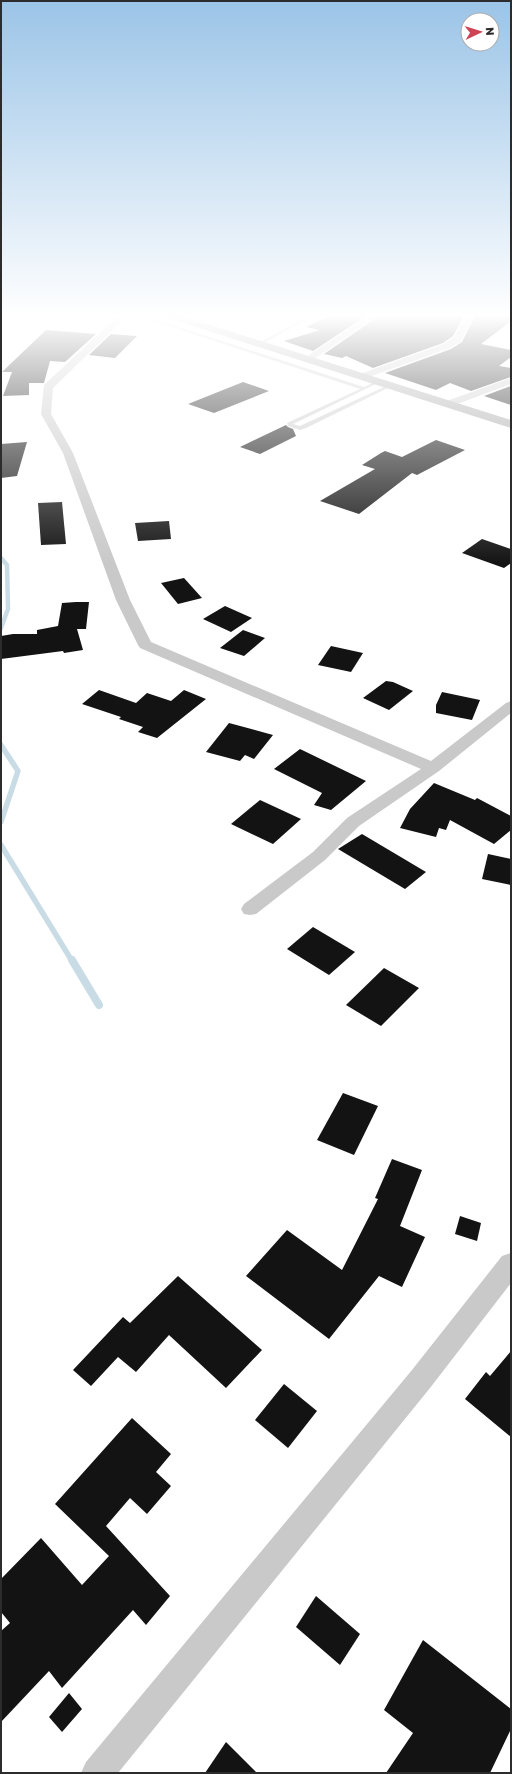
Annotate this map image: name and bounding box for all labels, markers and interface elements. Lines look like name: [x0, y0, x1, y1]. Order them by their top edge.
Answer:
north arrow: [460, 12, 500, 52]
text: N: [484, 27, 497, 36]

